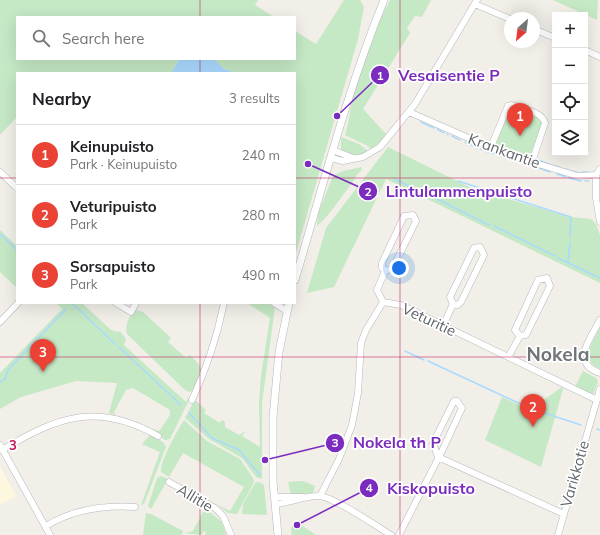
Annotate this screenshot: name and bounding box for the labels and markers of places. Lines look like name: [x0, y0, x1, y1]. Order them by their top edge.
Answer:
callout: Vesaisentie P: [370, 61, 508, 89]
pin: 1: [507, 103, 533, 136]
callout: Lintulammenpuisto: [358, 177, 540, 205]
pin: 3: [30, 339, 56, 372]
pin: 2: [520, 394, 546, 427]
callout: Nokela th P: [325, 429, 449, 457]
callout: Kiskopuisto: [359, 474, 483, 502]

